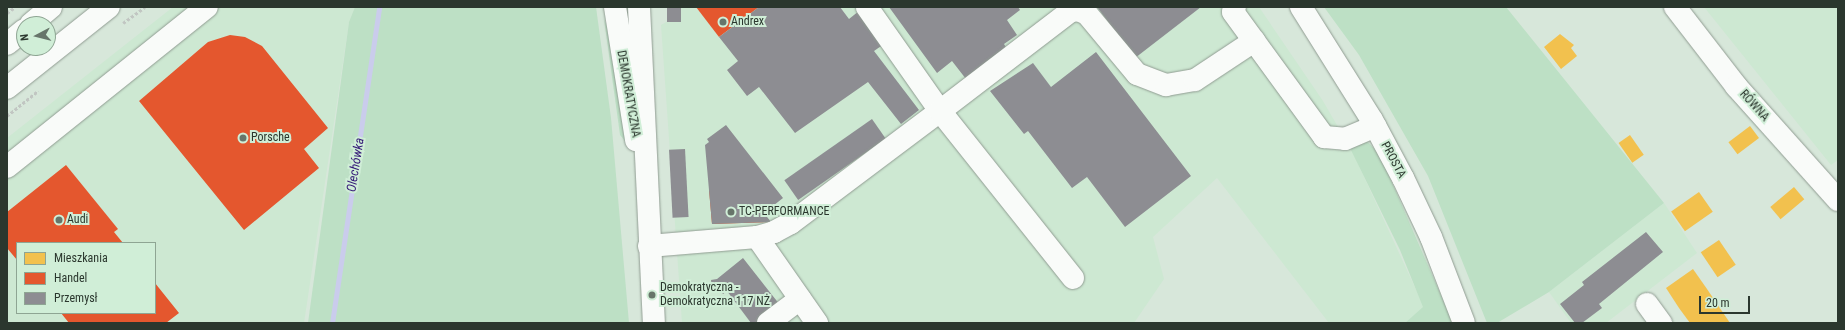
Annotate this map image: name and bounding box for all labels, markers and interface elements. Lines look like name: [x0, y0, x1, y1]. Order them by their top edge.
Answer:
place label: Andrex: [731, 15, 764, 29]
north arrow: [16, 16, 56, 56]
marker: Andrex: [718, 17, 728, 27]
text: N: [18, 33, 31, 42]
street label: DEMOKRATYCZNA: [613, 49, 643, 139]
street label: RÓWNA: [1736, 87, 1772, 125]
place label: Porsche: [251, 131, 290, 145]
marker: Porsche: [238, 133, 248, 143]
water label: Olechówka: [344, 137, 368, 193]
street label: PROSTA: [1377, 139, 1409, 181]
place label: TC-PERFORMANCE: [739, 205, 829, 219]
marker: TC-PERFORMANCE: [726, 207, 736, 217]
place label: Audi: [67, 213, 88, 227]
marker: Audi: [54, 215, 64, 225]
legend: [16, 242, 156, 314]
text: Mieszkania: [54, 251, 108, 265]
text: Handel: [54, 271, 87, 285]
place label: Demokratyczna - Demokratyczna 117 NŻ: [660, 281, 770, 309]
scale bar: [1701, 288, 1752, 314]
marker: Demokratyczna - Demokratyczna 117 NŻ: [647, 290, 657, 300]
text: Przemysł: [54, 291, 98, 305]
text: 20 m: [1706, 296, 1730, 310]

